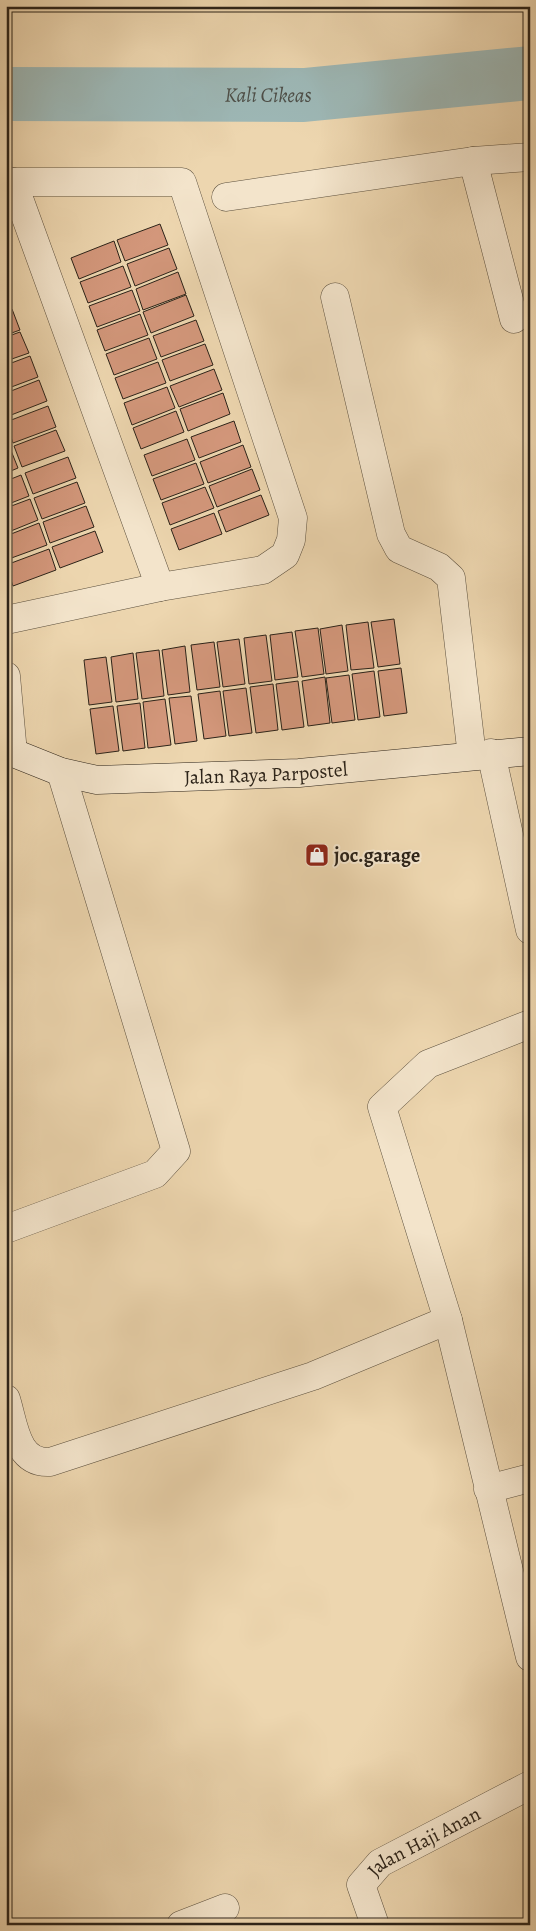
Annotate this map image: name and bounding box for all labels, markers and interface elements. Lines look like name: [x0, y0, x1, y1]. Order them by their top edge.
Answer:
water label: Kali Cikeas: [224, 80, 313, 109]
street label: Jalan Raya Parpostel: [183, 755, 349, 791]
shop icon: joc.garage: [304, 842, 330, 868]
place label: joc.garage: [334, 842, 420, 869]
street label: Jalan Haji Anan: [361, 1800, 485, 1883]

